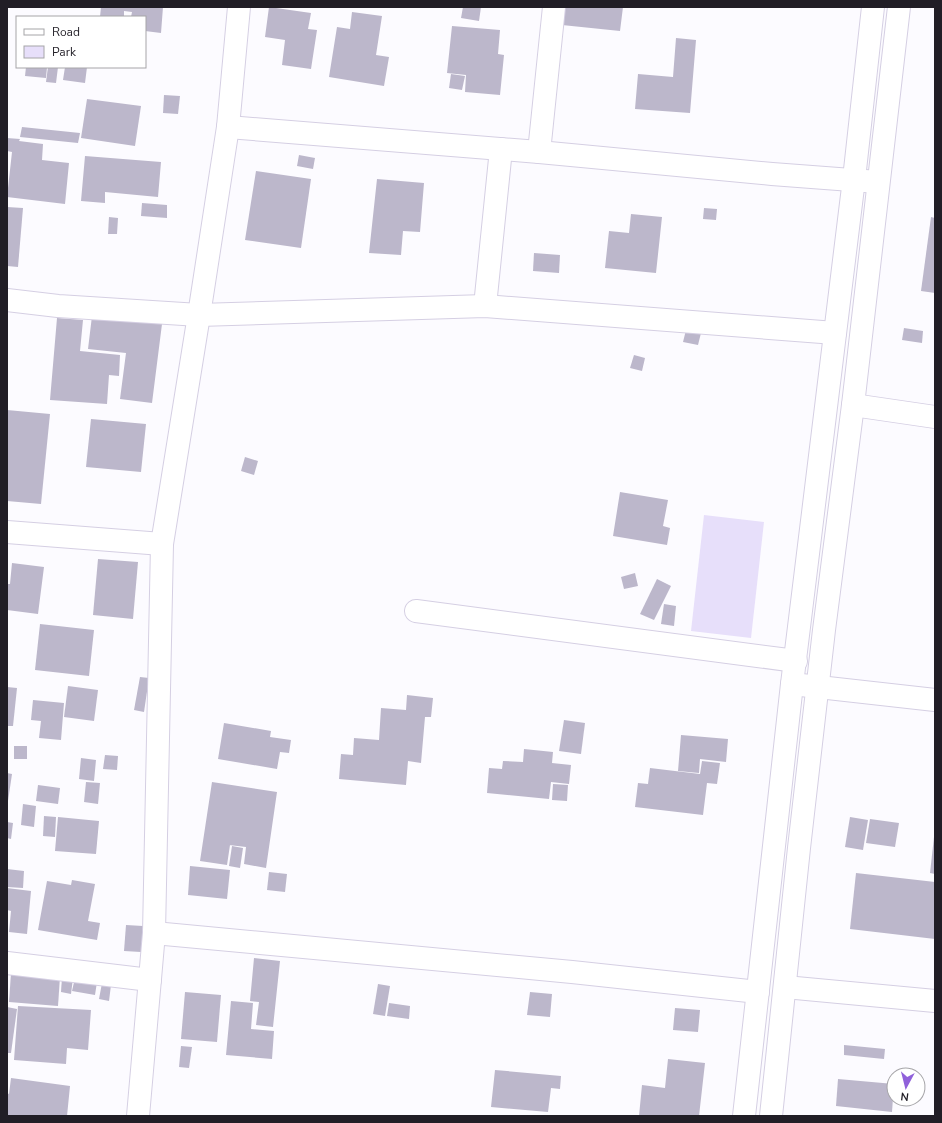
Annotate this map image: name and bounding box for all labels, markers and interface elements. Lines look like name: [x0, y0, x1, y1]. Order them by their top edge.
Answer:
legend: [16, 16, 146, 68]
text: Road: [52, 24, 80, 40]
text: Park: [52, 44, 77, 60]
north arrow: [886, 1067, 926, 1107]
text: N: [900, 1088, 910, 1104]

